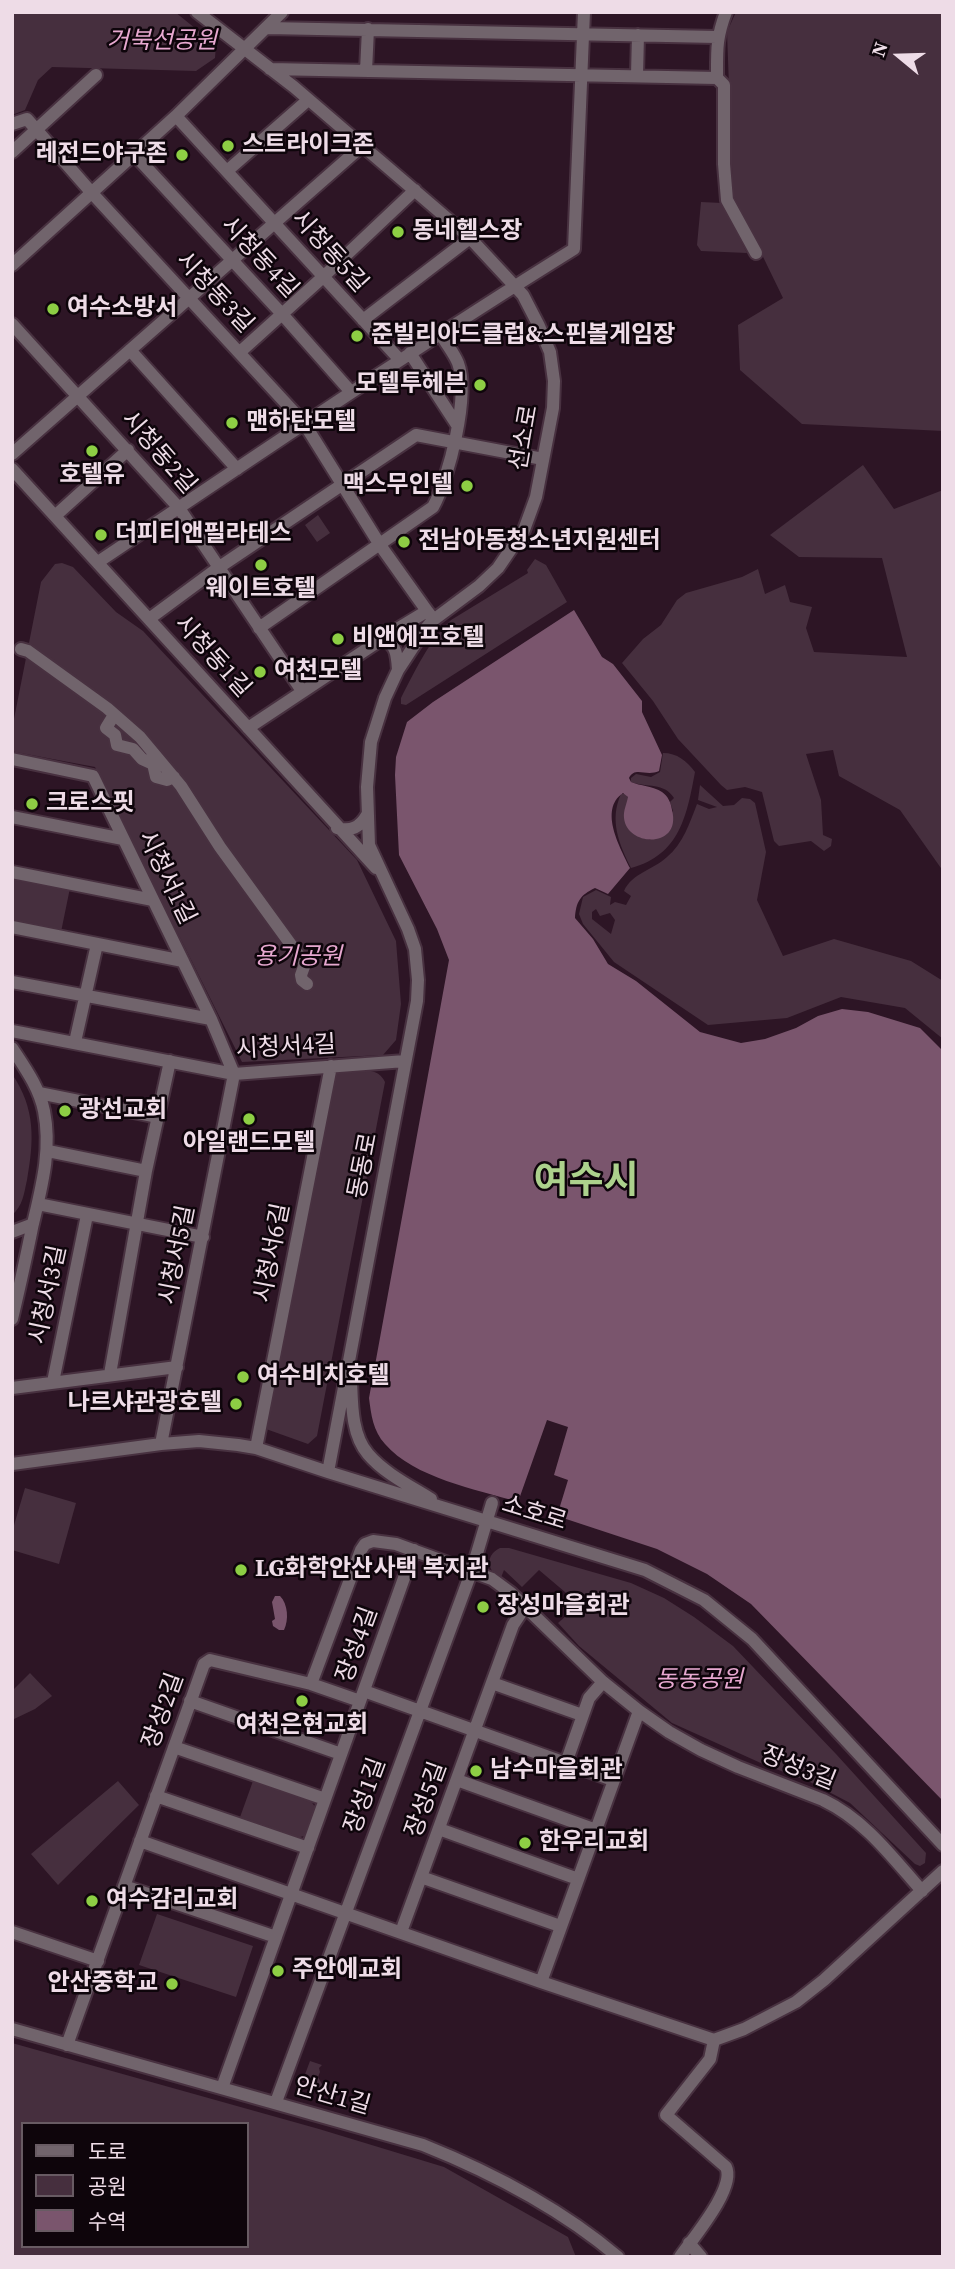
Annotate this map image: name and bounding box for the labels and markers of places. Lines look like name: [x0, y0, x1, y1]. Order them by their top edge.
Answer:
place label: 스트라이크존: [242, 132, 374, 160]
marker: 스트라이크존: [220, 138, 236, 154]
place label: 레전드야구존: [36, 141, 168, 169]
marker: 레전드야구존: [174, 147, 190, 163]
place label: 동네헬스장: [412, 218, 522, 246]
marker: 동네헬스장: [390, 224, 406, 240]
place label: 여수소방서: [67, 295, 177, 323]
marker: 여수소방서: [45, 301, 61, 317]
place label: 준빌리아드클럽&스핀볼게임장: [371, 322, 675, 350]
marker: 준빌리아드클럽&스핀볼게임장: [349, 328, 365, 344]
place label: 모텔투헤븐: [356, 371, 466, 399]
marker: 모텔투헤븐: [472, 377, 488, 393]
place label: 맨하탄모텔: [246, 409, 356, 437]
marker: 맨하탄모텔: [224, 415, 240, 431]
marker: 호텔유: [84, 443, 100, 459]
place label: 호텔유: [59, 462, 125, 490]
place label: 맥스무인텔: [343, 472, 453, 500]
marker: 맥스무인텔: [459, 478, 475, 494]
place label: 더피티앤필라테스: [115, 521, 292, 549]
marker: 더피티앤필라테스: [93, 527, 109, 543]
place label: 전남아동청소년지원센터: [418, 528, 661, 556]
marker: 전남아동청소년지원센터: [396, 534, 412, 550]
marker: 웨이트호텔: [253, 557, 269, 573]
place label: 웨이트호텔: [206, 576, 316, 604]
place label: 비앤에프호텔: [352, 625, 484, 653]
marker: 비앤에프호텔: [330, 631, 346, 647]
place label: 여천모텔: [274, 658, 362, 686]
marker: 여천모텔: [252, 664, 268, 680]
place label: 크로스핏: [46, 790, 134, 818]
marker: 크로스핏: [24, 796, 40, 812]
place label: 광선교회: [79, 1097, 167, 1125]
marker: 광선교회: [57, 1103, 73, 1119]
marker: 아일랜드모텔: [241, 1111, 257, 1127]
place label: 아일랜드모텔: [183, 1130, 315, 1158]
place label: 여수비치호텔: [257, 1363, 389, 1391]
marker: 여수비치호텔: [235, 1369, 251, 1385]
place label: 나르샤관광호텔: [67, 1390, 222, 1418]
marker: 나르샤관광호텔: [228, 1396, 244, 1412]
place label: LG화학안산사택 복지관: [255, 1556, 489, 1584]
marker: LG화학안산사택 복지관: [233, 1562, 249, 1578]
place label: 장성마을회관: [497, 1593, 629, 1621]
marker: 장성마을회관: [475, 1599, 491, 1615]
marker: 여천은현교회: [294, 1693, 310, 1709]
place label: 여천은현교회: [236, 1712, 368, 1740]
place label: 남수마을회관: [490, 1757, 622, 1785]
marker: 남수마을회관: [468, 1763, 484, 1779]
place label: 한우리교회: [539, 1829, 649, 1857]
marker: 한우리교회: [517, 1835, 533, 1851]
place label: 여수감리교회: [106, 1887, 238, 1915]
marker: 여수감리교회: [84, 1893, 100, 1909]
place label: 주안에교회: [292, 1957, 402, 1985]
marker: 주안에교회: [270, 1963, 286, 1979]
place label: 안산중학교: [48, 1970, 158, 1998]
marker: 안산중학교: [164, 1976, 180, 1992]

